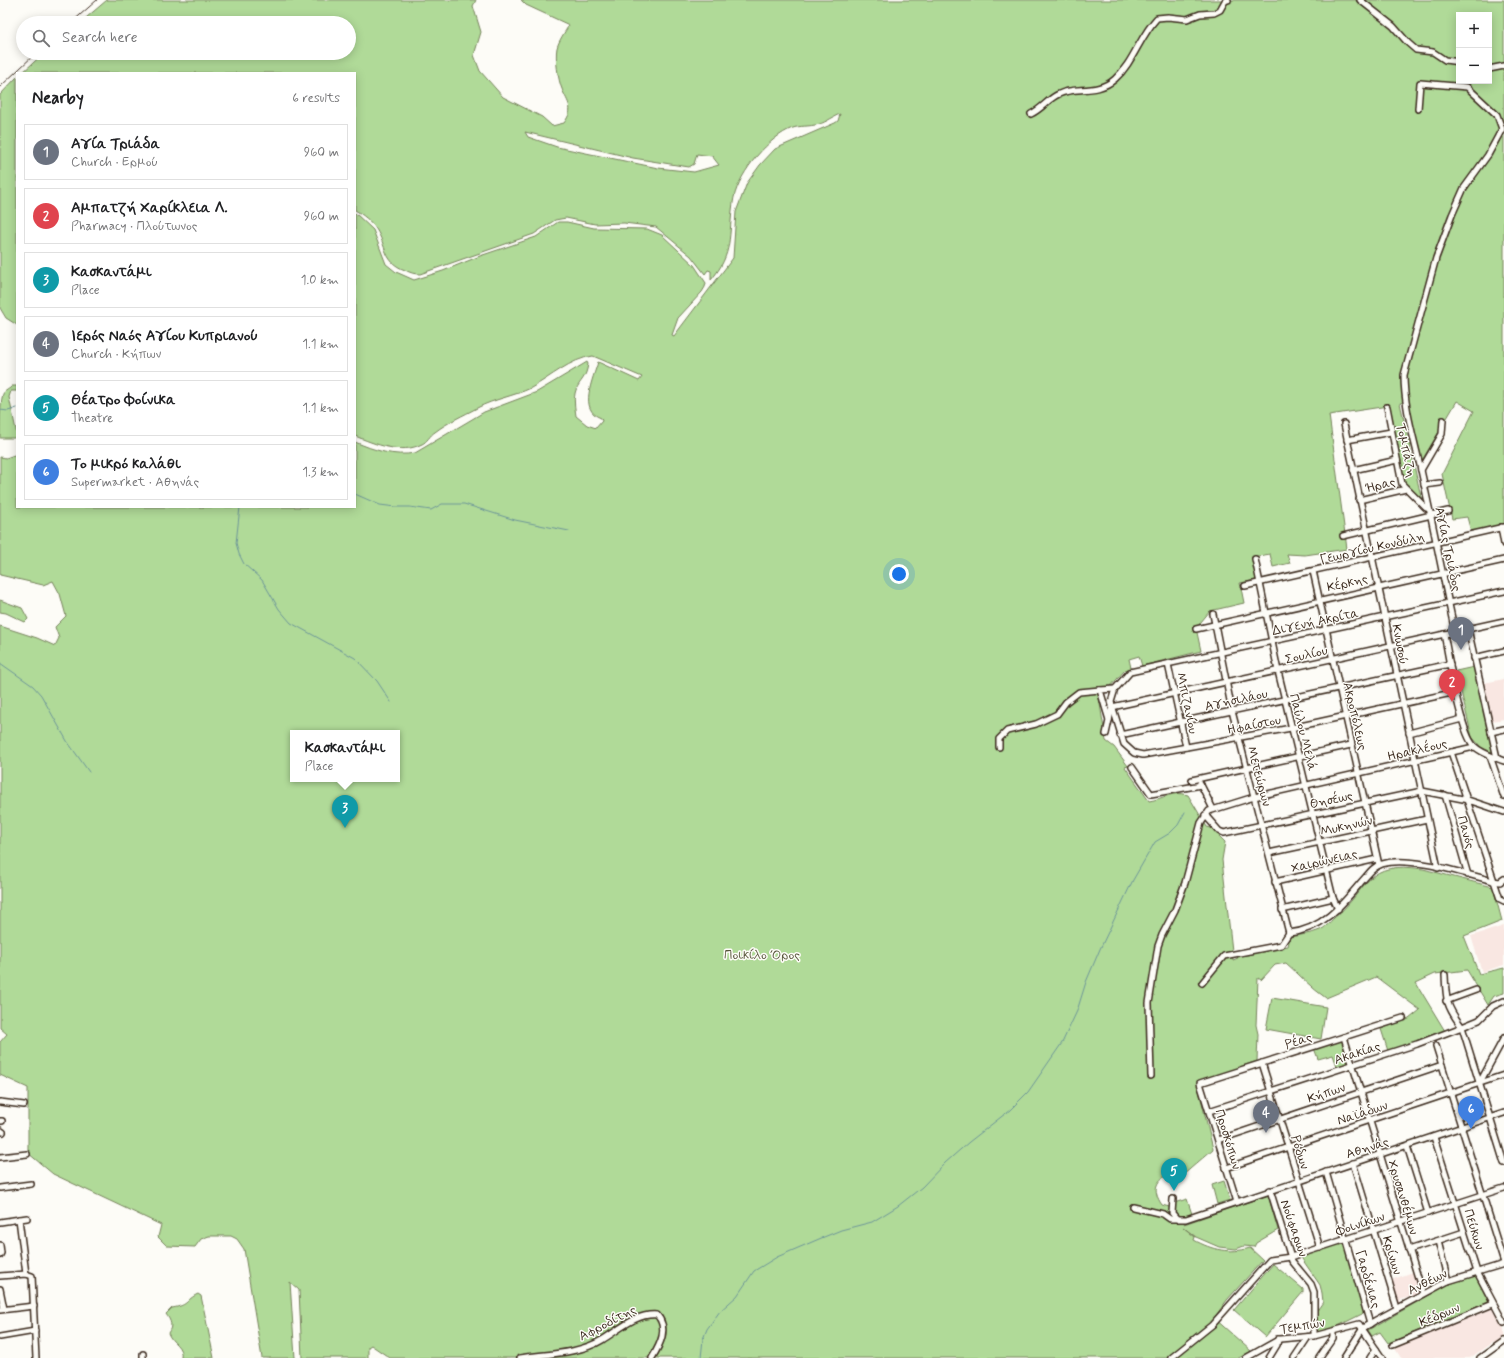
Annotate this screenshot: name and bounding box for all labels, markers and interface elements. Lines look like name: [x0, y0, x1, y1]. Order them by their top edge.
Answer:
map controls: [1456, 12, 1492, 84]
button: +: [1456, 12, 1492, 48]
search box: [16, 16, 356, 60]
icon: search: [30, 27, 52, 49]
text: Search here: [62, 28, 138, 48]
button: −: [1456, 48, 1492, 84]
text: Nearby: [32, 87, 84, 109]
text: 6 results: [292, 90, 340, 107]
text: Αγία Τριάδα: [71, 134, 160, 154]
text: 1: [43, 144, 49, 161]
text: 960 m: [304, 144, 339, 161]
text: Church · Ερμού: [71, 154, 158, 171]
text: Αμπατζή Χαρίκλεια Λ.: [71, 198, 228, 218]
text: 2: [43, 208, 49, 225]
text: 960 m: [304, 208, 339, 225]
text: Pharmacy · Πλούτωνος: [71, 218, 197, 235]
text: Κασκαντάμι: [71, 262, 152, 282]
text: 3: [43, 272, 49, 289]
text: 1.0 km: [301, 272, 339, 289]
text: Place: [71, 282, 100, 299]
text: Ιερός Ναός Αγίου Κυπριανού: [71, 326, 258, 346]
text: 4: [42, 336, 50, 353]
text: 1.1 km: [302, 336, 339, 353]
text: Church · Κήπων: [71, 346, 161, 363]
text: Θέατρο Φοίνικα: [71, 390, 176, 410]
text: 5: [42, 400, 50, 417]
text: 1.1 km: [302, 400, 339, 417]
text: Theatre: [71, 410, 113, 427]
street label: Τομπάζη: [1392, 422, 1420, 479]
text: Το μικρό καλάθι: [71, 454, 181, 474]
text: 6: [43, 464, 49, 481]
text: 1.3 km: [302, 464, 339, 481]
text: Supermarket · Αθηνάς: [71, 474, 199, 491]
street label: Ήρας: [1364, 474, 1397, 497]
street label: Αγίας Τριάδος: [1430, 505, 1465, 593]
street label: Γεωργίου Κονδύλη: [1318, 528, 1426, 569]
your location: [889, 564, 909, 584]
street label: Κέρκης: [1325, 570, 1370, 596]
street label: Διγενή Ακρίτα: [1270, 605, 1360, 640]
pin: 1: [1448, 617, 1474, 650]
street label: Κνωσού: [1387, 623, 1412, 666]
street label: Σουλίου: [1283, 642, 1329, 669]
pin: 2: [1439, 669, 1465, 702]
street label: Μπιζανίου: [1172, 671, 1201, 736]
street label: Ακροπόλεως: [1338, 681, 1371, 752]
street label: Αγησιλάου: [1203, 685, 1269, 715]
street label: Παύλου Μελά: [1285, 692, 1320, 773]
street label: Ηφαίστου: [1226, 712, 1283, 739]
popup: [290, 730, 400, 782]
street label: Ηρακλέους: [1386, 735, 1449, 766]
text: Κασκαντάμι: [305, 738, 385, 758]
street label: Μετεώρων: [1242, 744, 1275, 809]
text: Place: [305, 758, 333, 775]
street label: Θησέως: [1308, 788, 1355, 813]
pin: 3: [332, 795, 358, 828]
street label: Μυκηνών: [1319, 812, 1374, 841]
street label: Πανός: [1453, 814, 1478, 851]
street label: Χαιρώνειας: [1289, 845, 1360, 877]
park label: Ποικίλο Όρος: [724, 947, 800, 964]
street label: Ρέας: [1283, 1029, 1315, 1054]
street label: Ακακίας: [1332, 1038, 1383, 1069]
street label: Κήπων: [1305, 1079, 1348, 1108]
pin: 6: [1458, 1096, 1484, 1129]
street label: Ναϊάδων: [1335, 1097, 1390, 1130]
pin: 4: [1253, 1100, 1279, 1133]
street label: Προσκόπων: [1210, 1107, 1245, 1172]
street label: Ρόδων: [1286, 1133, 1313, 1172]
street label: Αθηνάς: [1344, 1133, 1391, 1163]
pin: 5: [1161, 1158, 1187, 1191]
street label: Χρυσανθέμων: [1383, 1158, 1422, 1237]
street label: Νούφαρων: [1276, 1198, 1311, 1260]
street label: Πεύκων: [1459, 1207, 1488, 1252]
street label: Φοινίκων: [1333, 1208, 1387, 1241]
street label: Κρίνων: [1378, 1234, 1406, 1277]
street label: Γαρδένιας: [1351, 1248, 1384, 1311]
street label: Ανθέων: [1405, 1265, 1451, 1299]
street label: Κέδρων: [1417, 1299, 1463, 1331]
street label: Αφροδίτης: [576, 1301, 640, 1345]
street label: Τεμπών: [1278, 1314, 1326, 1338]

